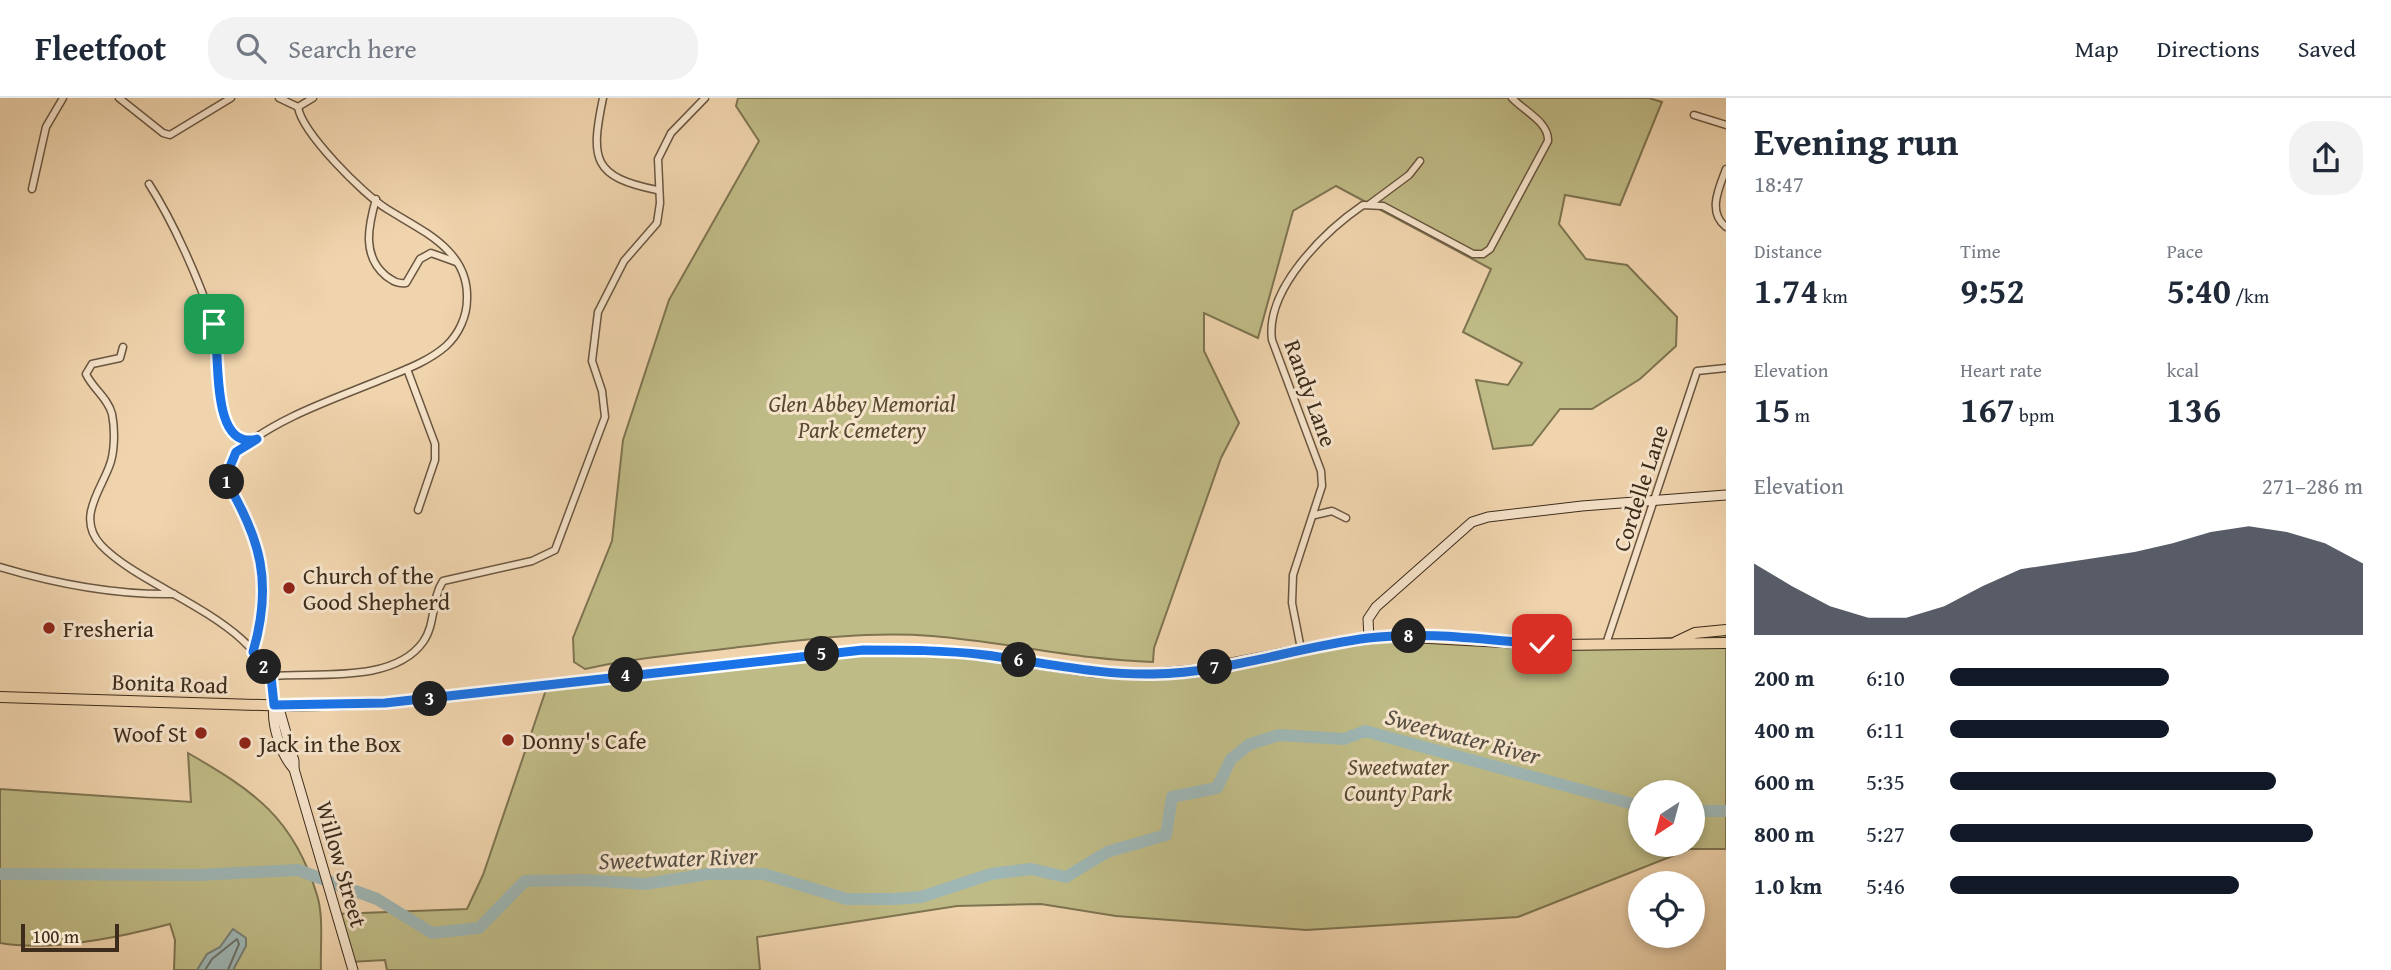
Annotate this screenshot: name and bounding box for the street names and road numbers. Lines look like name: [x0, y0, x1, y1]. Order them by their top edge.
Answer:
street label: Randy Lane: [1276, 335, 1346, 451]
street label: Cordelle Lane: [1604, 421, 1676, 555]
street label: Bonita Road: [111, 664, 229, 702]
street label: Willow Street: [308, 797, 376, 931]

